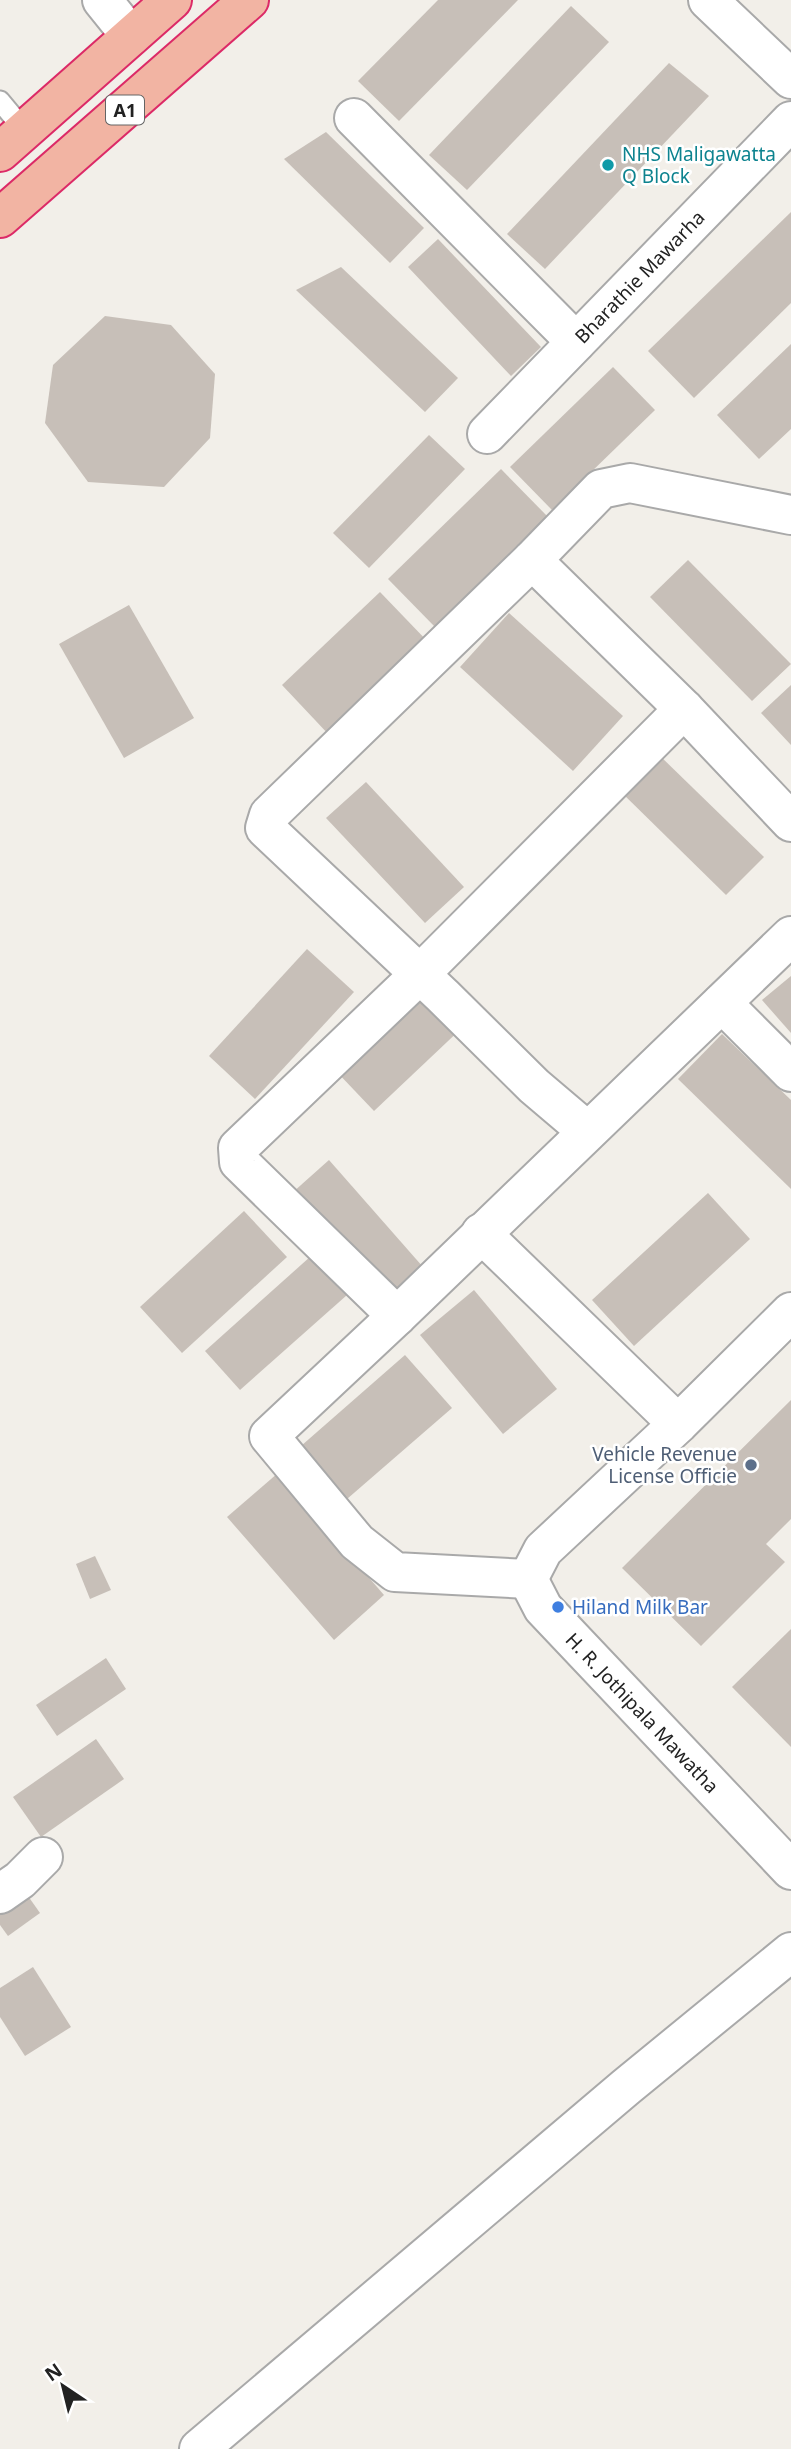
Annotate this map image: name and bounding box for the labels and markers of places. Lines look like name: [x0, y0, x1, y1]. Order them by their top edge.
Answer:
place label: NHS Maligawatta Q Block: [622, 141, 776, 189]
marker: NHS Maligawatta Q Block: [600, 157, 616, 173]
place label: Vehicle Revenue License Officie: [592, 1441, 737, 1489]
marker: Vehicle Revenue License Officie: [743, 1457, 759, 1473]
place label: Hiland Milk Bar: [572, 1594, 708, 1620]
marker: Hiland Milk Bar: [550, 1599, 566, 1615]

